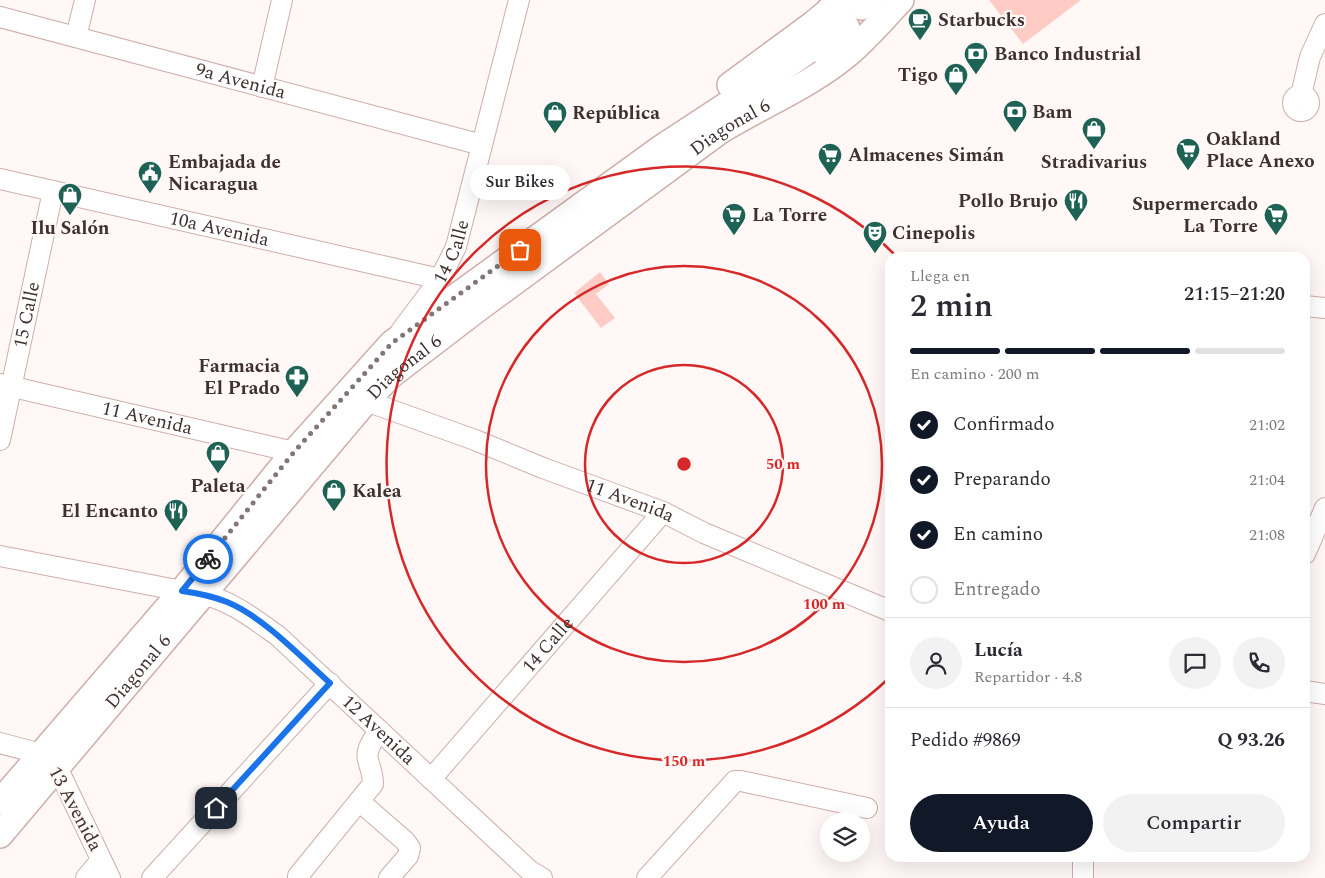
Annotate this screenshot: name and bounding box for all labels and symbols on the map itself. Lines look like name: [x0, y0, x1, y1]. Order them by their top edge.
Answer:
place label: Starbucks: [938, 6, 1025, 35]
cafe icon: Starbucks: [907, 7, 933, 41]
place label: Banco Industrial: [994, 40, 1141, 69]
bank icon: Banco Industrial: [963, 41, 989, 75]
street label: 9a Avenida: [192, 55, 290, 107]
place label: Tigo: [898, 61, 938, 90]
shop icon: Tigo: [943, 62, 969, 96]
street label: Diagonal 6: [684, 91, 776, 163]
place label: Bam: [1032, 98, 1073, 127]
place label: República: [572, 99, 660, 128]
bank icon: Bam: [1002, 99, 1028, 133]
shop icon: República: [542, 100, 568, 134]
shop icon: Stradivarius: [1081, 116, 1107, 150]
place label: Oakland Place Anexo: [1206, 125, 1315, 176]
supermarket icon: Oakland Place Anexo: [1175, 137, 1201, 171]
place label: Almacenes Simán: [848, 141, 1004, 170]
supermarket icon: Almacenes Simán: [817, 142, 843, 176]
place label: Embajada de Nicaragua: [168, 148, 281, 199]
place label: Stradivarius: [1041, 148, 1147, 177]
public building icon: Embajada de Nicaragua: [137, 160, 163, 194]
callout: Sur Bikes: [470, 165, 570, 200]
shop icon: Ilu Salón: [57, 182, 83, 216]
place label: Pollo Brujo: [958, 187, 1058, 216]
restaurant icon: Pollo Brujo: [1063, 188, 1089, 222]
place label: Supermercado La Torre: [1132, 190, 1258, 241]
place label: La Torre: [752, 201, 827, 230]
supermarket icon: La Torre: [721, 202, 747, 236]
supermarket icon: Supermercado La Torre: [1263, 202, 1289, 236]
street label: 10a Avenida: [167, 203, 273, 254]
place label: Ilu Salón: [30, 214, 110, 243]
street label: 14 Calle: [425, 216, 477, 289]
place label: Cinepolis: [892, 219, 976, 248]
theatre icon: Cinepolis: [862, 220, 888, 254]
pin: [499, 229, 541, 271]
street label: 15 Calle: [5, 279, 48, 351]
street label: Diagonal 6: [360, 327, 448, 407]
place label: Farmacia El Prado: [198, 352, 280, 403]
pharmacy icon: Farmacia El Prado: [284, 364, 310, 398]
street label: 11 Avenida: [99, 393, 196, 443]
shop icon: Paleta: [205, 440, 231, 474]
text: 50 m: [766, 453, 801, 476]
centre of rings: [675, 455, 693, 473]
street label: 11 Avenida: [582, 470, 680, 530]
place label: Paleta: [190, 472, 246, 501]
place label: Kalea: [352, 477, 402, 506]
shop icon: Kalea: [321, 478, 347, 512]
place label: El Encanto: [61, 497, 158, 526]
restaurant icon: El Encanto: [163, 498, 189, 532]
courier: [183, 534, 233, 584]
text: 100 m: [803, 593, 846, 616]
street label: 14 Calle: [515, 610, 581, 680]
street label: Diagonal 6: [98, 628, 178, 715]
street label: 12 Avenida: [335, 688, 423, 772]
text: 150 m: [663, 750, 706, 773]
street label: 13 Avenida: [41, 761, 110, 857]
pin: [195, 787, 237, 829]

